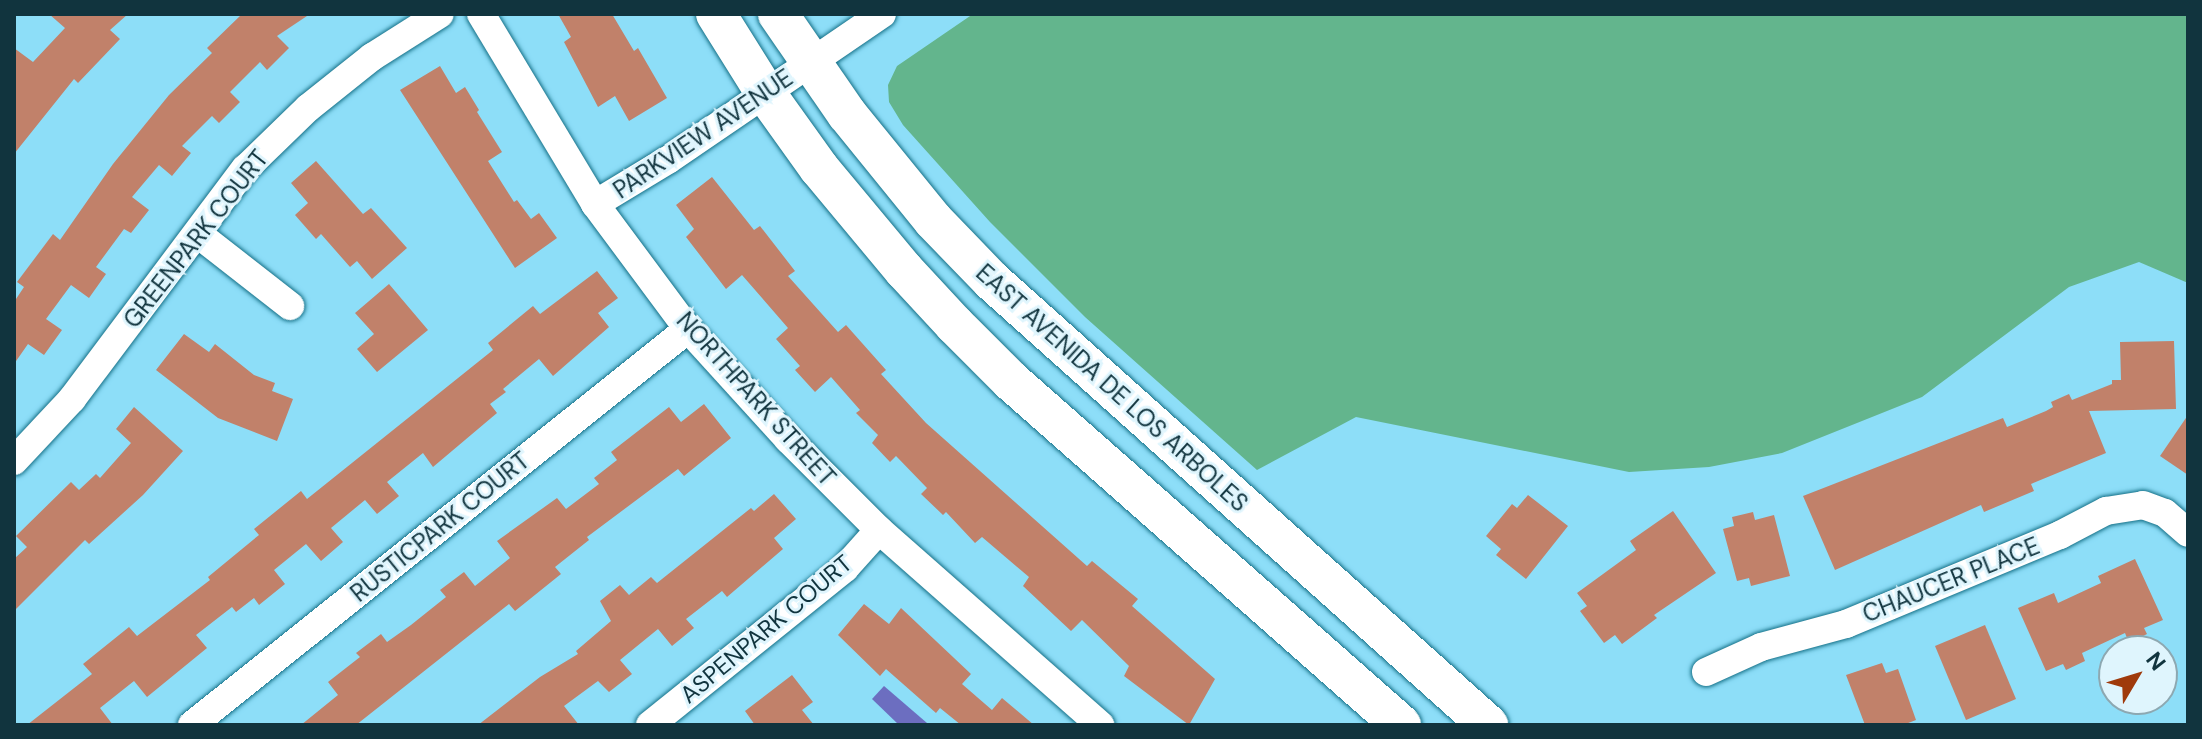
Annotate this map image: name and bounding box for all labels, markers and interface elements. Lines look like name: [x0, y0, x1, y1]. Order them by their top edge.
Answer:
street label: PARKVIEW AVENUE: [608, 63, 798, 205]
street label: GREENPARK COURT: [118, 144, 274, 334]
street label: EAST AVENIDA DE LOS ARBOLES: [970, 258, 1254, 518]
street label: NORTHPARK STREET: [671, 306, 841, 492]
street label: RUSTICPARK COURT: [345, 446, 535, 608]
street label: CHAUCER PLACE: [1858, 531, 2044, 629]
street label: ASPENPARK COURT: [674, 549, 858, 709]
north arrow: [2098, 635, 2178, 715]
text: N: [2139, 646, 2172, 676]

